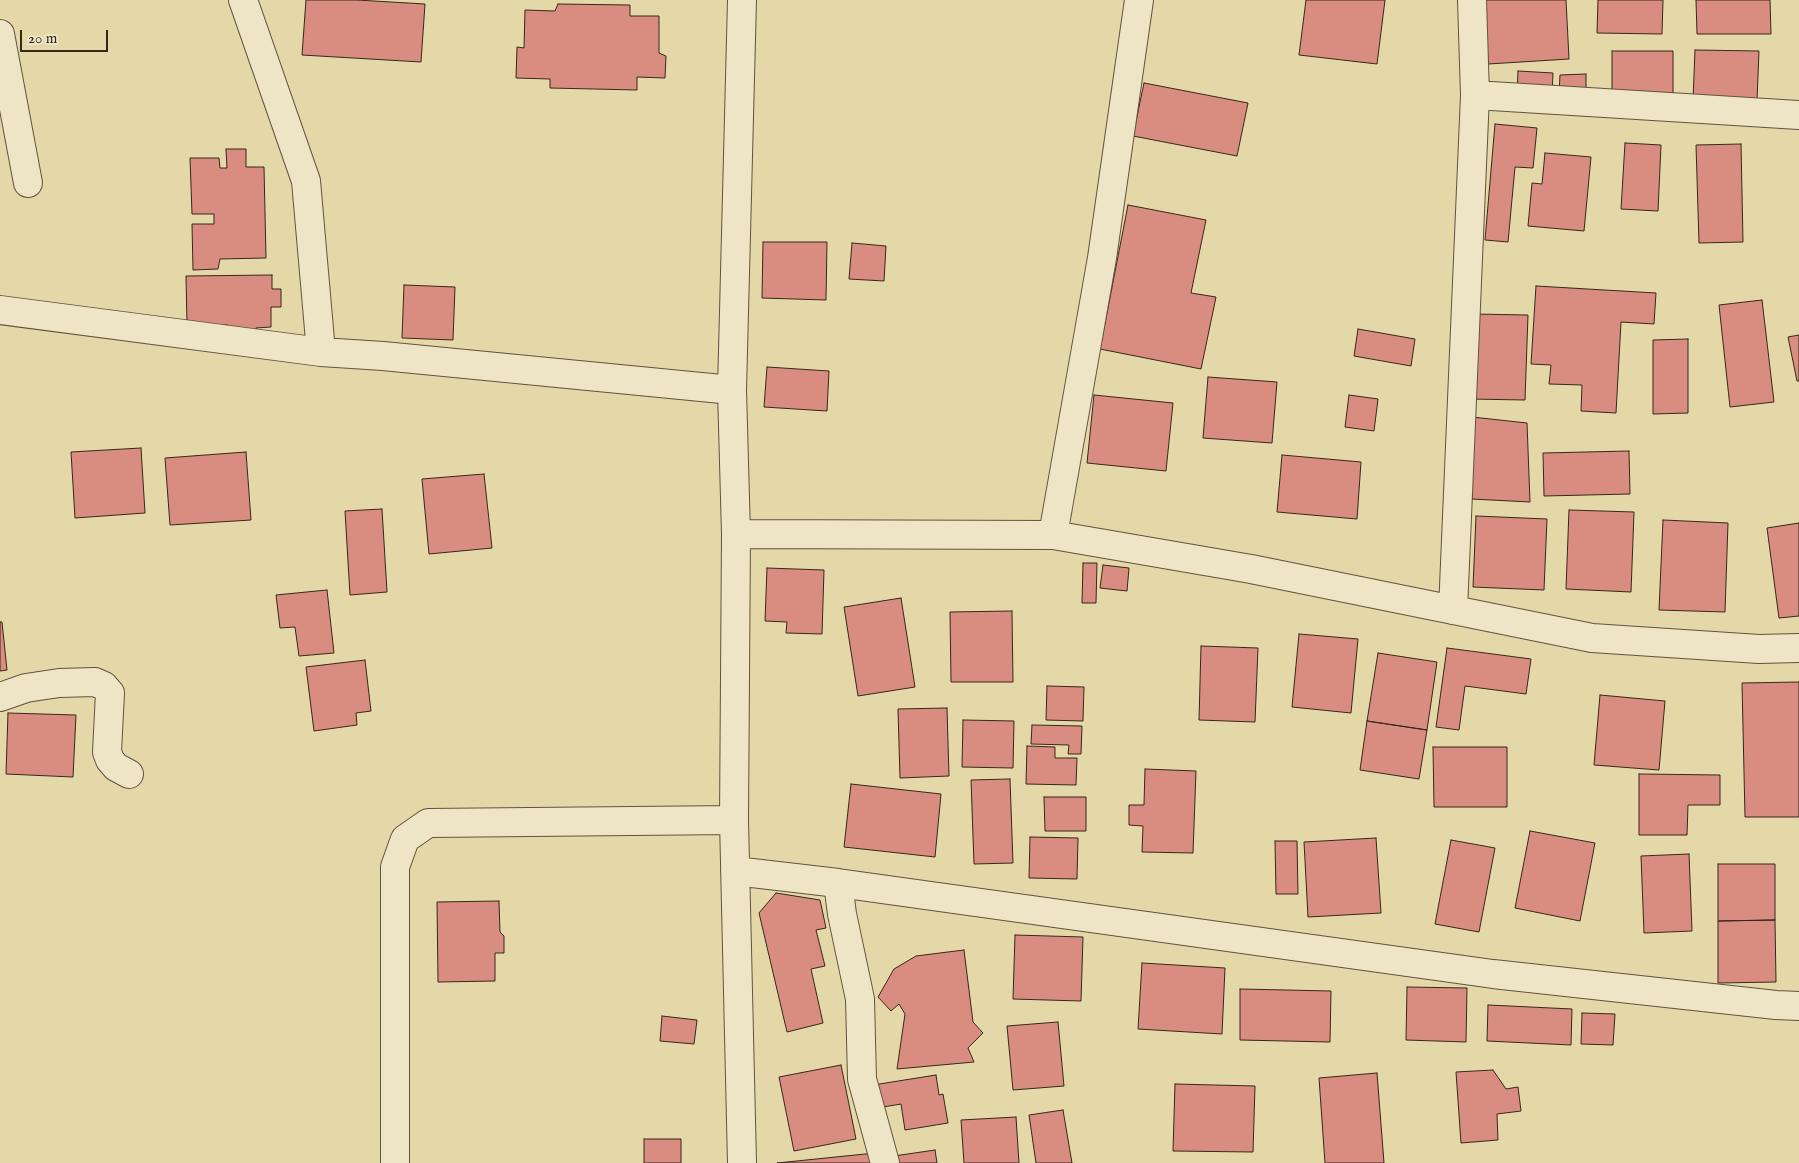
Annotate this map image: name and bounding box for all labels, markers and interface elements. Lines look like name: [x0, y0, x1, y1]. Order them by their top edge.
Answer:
scale bar: [22, 20, 110, 52]
text: 20 m: [28, 29, 57, 48]

